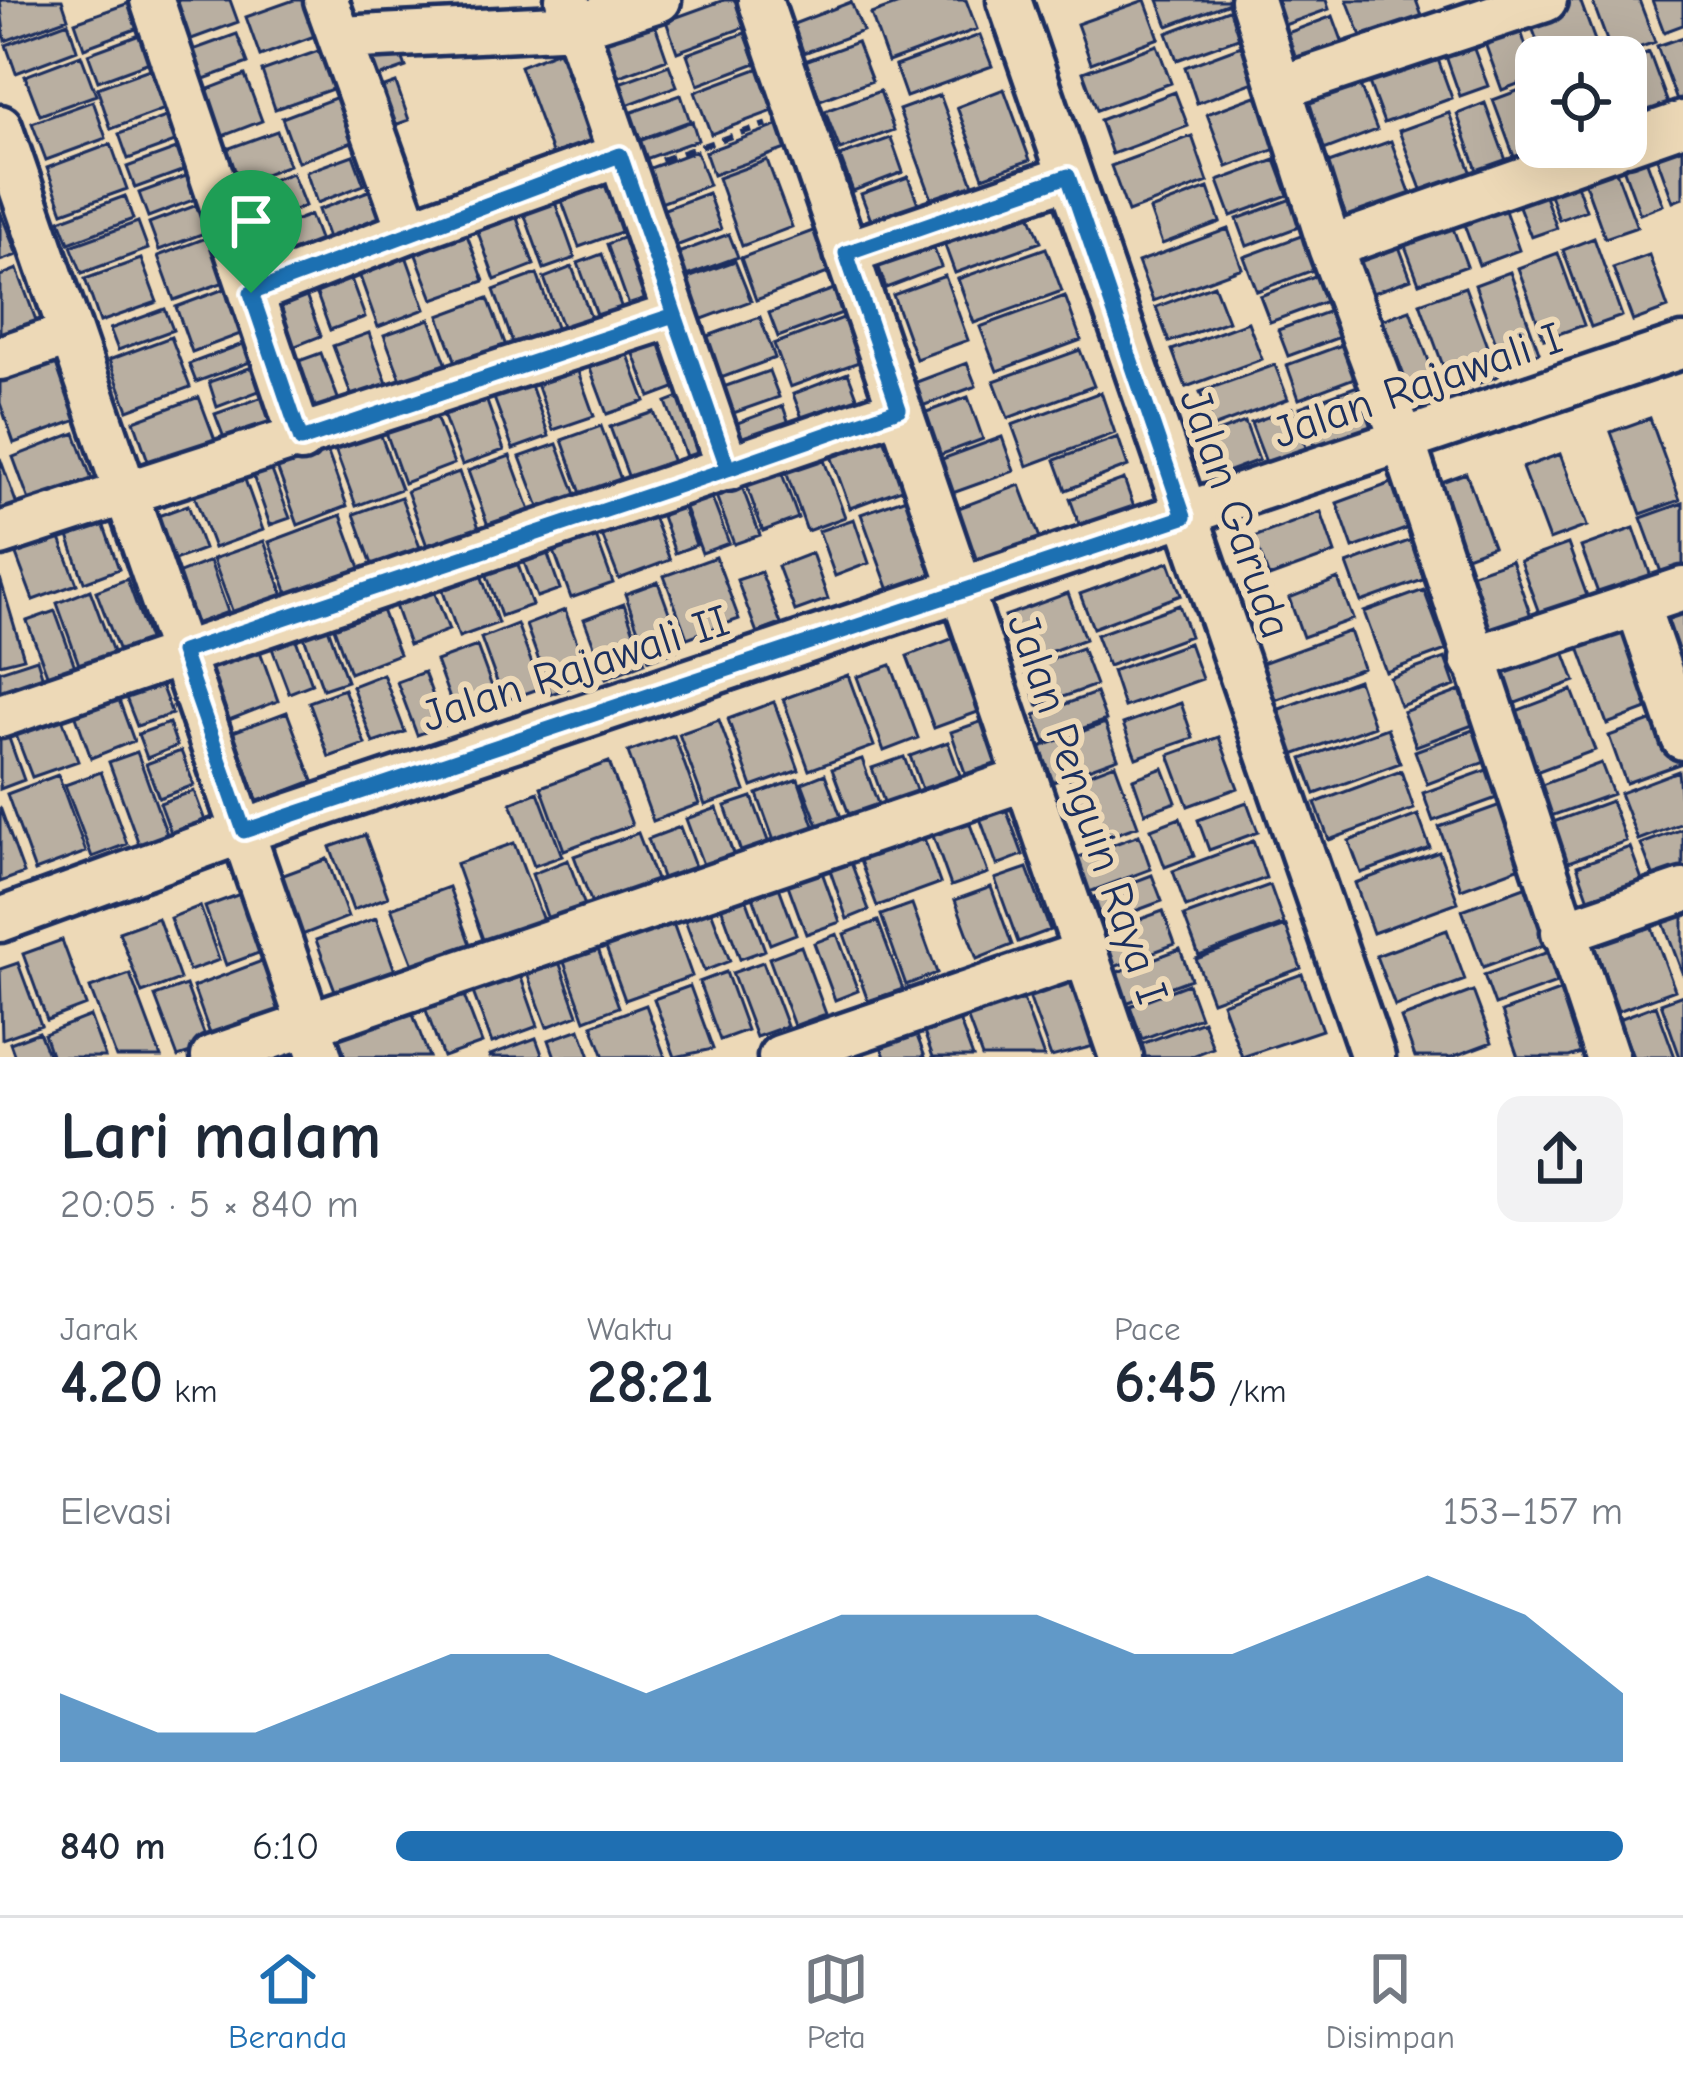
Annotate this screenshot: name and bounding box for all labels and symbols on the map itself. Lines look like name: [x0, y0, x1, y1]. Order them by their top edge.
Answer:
pin: [200, 170, 302, 293]
street label: Jalan Rajawali I: [1266, 311, 1569, 459]
street label: Jalan Garuda: [1169, 382, 1303, 645]
street label: Jalan Rajawali II: [415, 594, 735, 742]
street label: Jalan Penguin Raya I: [997, 606, 1179, 1010]

